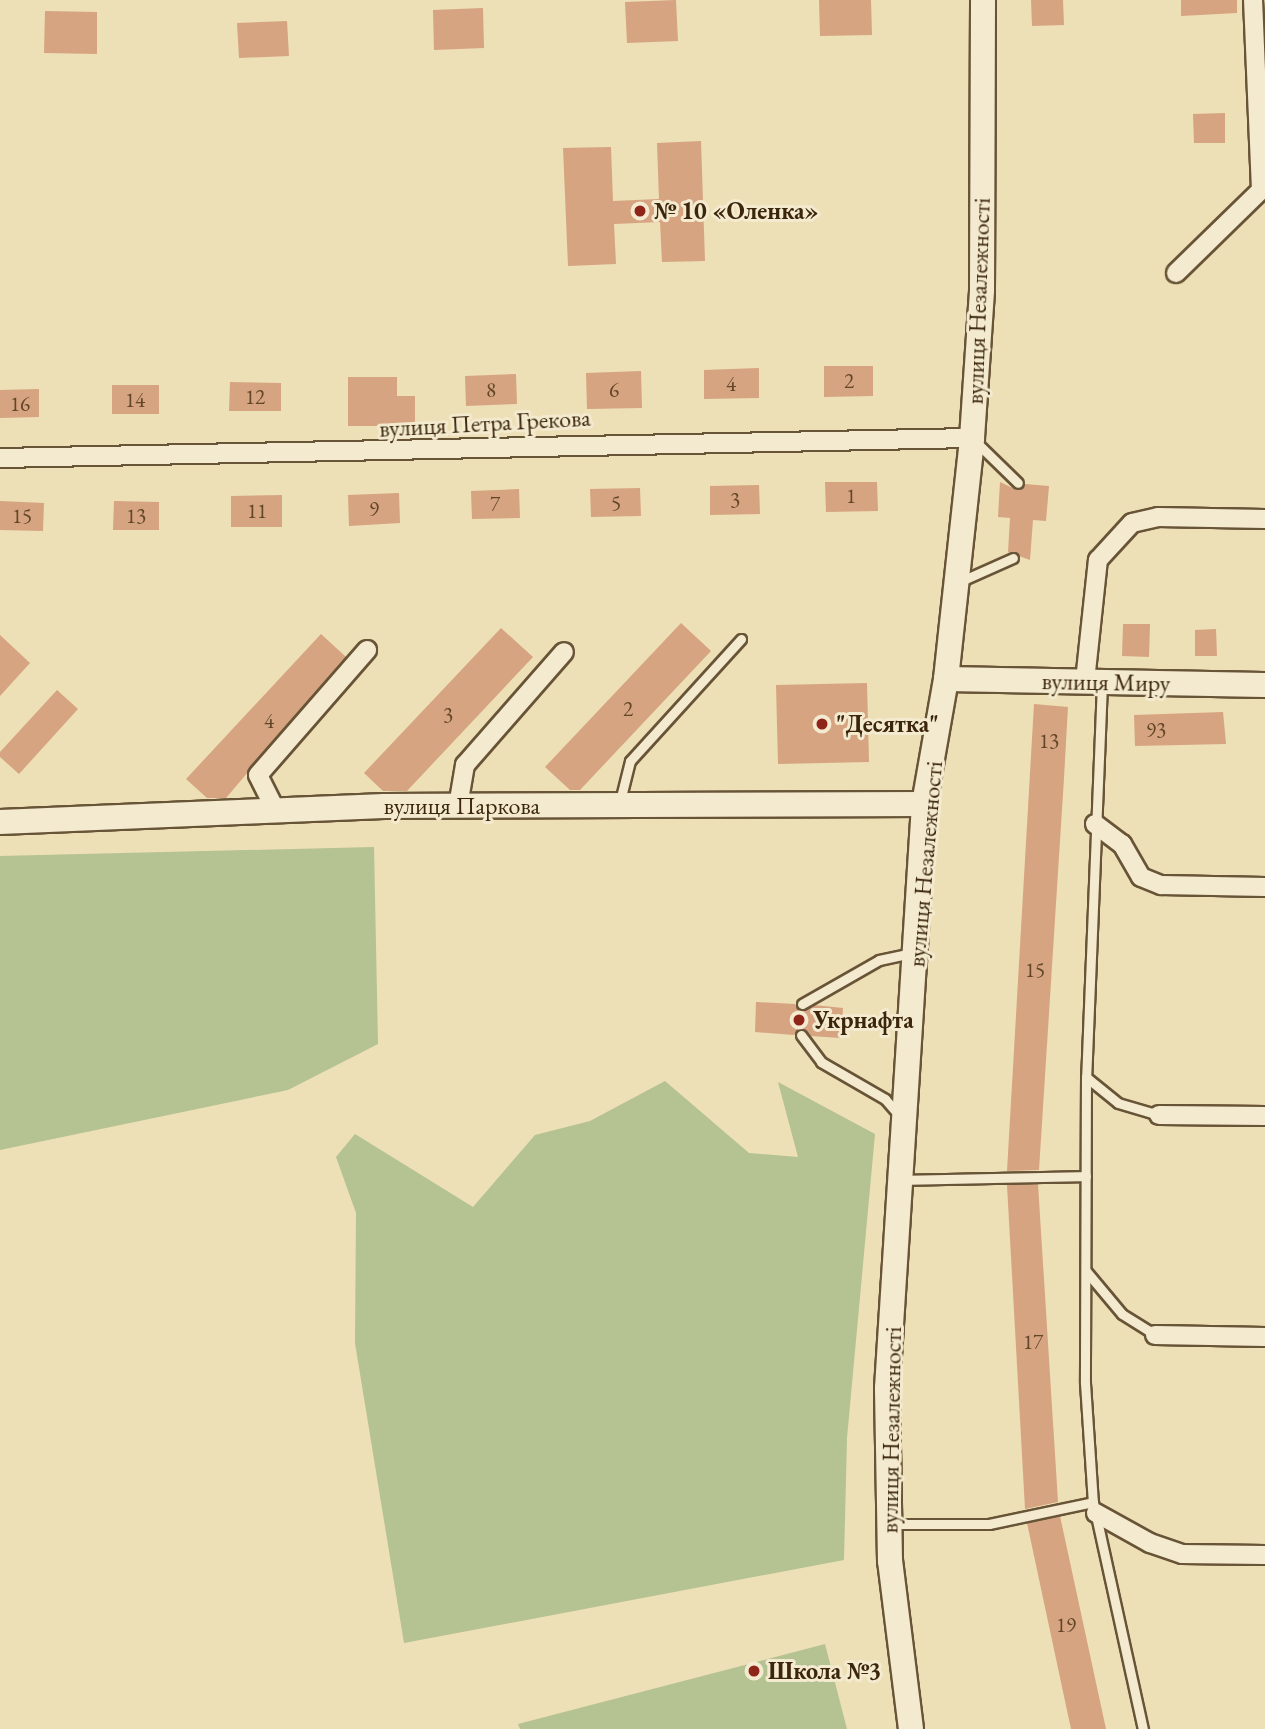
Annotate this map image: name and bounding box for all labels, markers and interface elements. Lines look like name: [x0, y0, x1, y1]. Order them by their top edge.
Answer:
place label: № 10 «Оленка»: [654, 197, 819, 225]
street label: вулиця Незалежності: [960, 197, 996, 405]
marker: № 10 «Оленка»: [632, 203, 648, 219]
house number: 2: [844, 368, 854, 394]
house number: 4: [726, 371, 736, 397]
house number: 8: [486, 377, 496, 403]
house number: 6: [609, 377, 619, 403]
house number: 12: [245, 384, 265, 410]
house number: 14: [125, 387, 145, 413]
house number: 16: [10, 391, 30, 417]
street label: вулиця Петра Грекова: [379, 403, 591, 443]
house number: 1: [846, 483, 856, 509]
house number: 3: [730, 487, 740, 513]
house number: 5: [611, 490, 621, 516]
house number: 7: [490, 491, 500, 517]
house number: 9: [369, 496, 379, 522]
house number: 11: [247, 498, 267, 524]
house number: 15: [12, 503, 32, 529]
house number: 13: [126, 503, 146, 529]
street label: вулиця Миру: [1042, 666, 1170, 698]
house number: 2: [623, 696, 633, 722]
house number: 3: [443, 702, 453, 728]
house number: 4: [264, 708, 274, 734]
place label: "Десятка": [836, 710, 939, 738]
marker: "Десятка": [814, 716, 830, 732]
house number: 93: [1146, 717, 1166, 743]
house number: 13: [1039, 728, 1059, 754]
street label: вулиця Незалежності: [902, 760, 948, 968]
street label: вулиця Паркова: [384, 792, 540, 820]
house number: 15: [1025, 957, 1045, 983]
place label: Укрнафта: [813, 1006, 914, 1034]
marker: Укрнафта: [791, 1012, 807, 1028]
street label: вулиця Незалежності: [875, 1326, 907, 1534]
house number: 17: [1023, 1329, 1043, 1355]
house number: 19: [1056, 1612, 1076, 1638]
place label: Школа №3: [768, 1657, 881, 1685]
marker: Школа №3: [746, 1663, 762, 1679]

